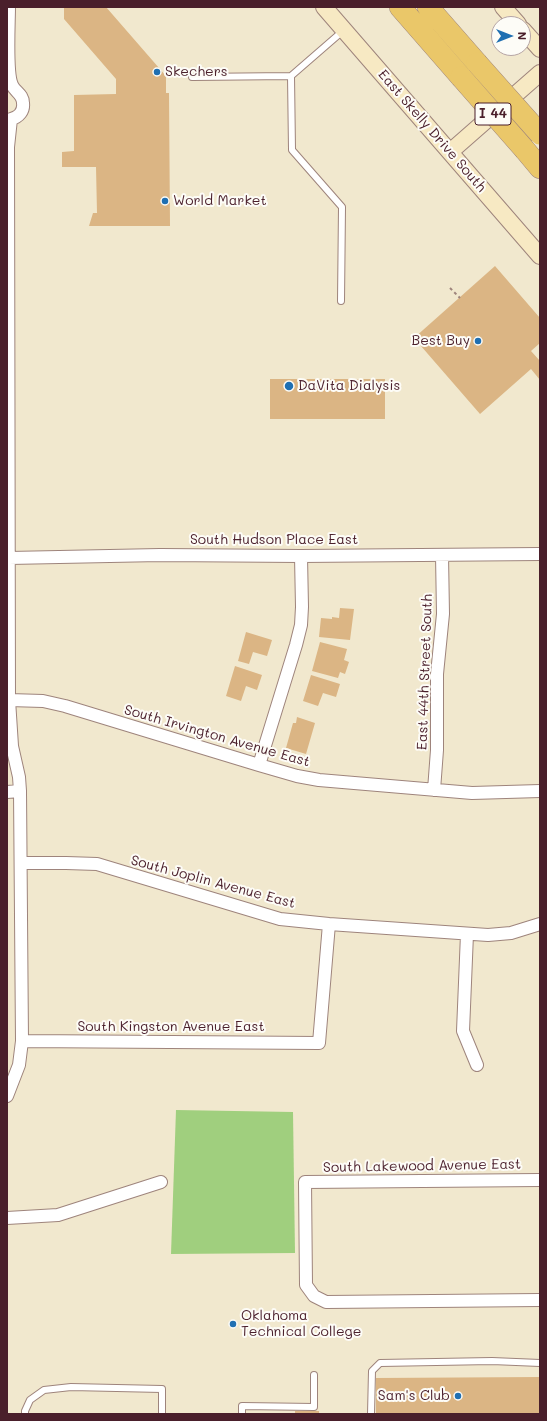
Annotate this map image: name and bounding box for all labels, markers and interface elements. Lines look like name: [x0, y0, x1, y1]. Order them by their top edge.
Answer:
north arrow: [491, 16, 531, 56]
text: N: [515, 32, 530, 40]
place label: Skechers: [165, 64, 228, 80]
street label: East Skelly Drive South: [374, 66, 490, 196]
marker: Skechers: [152, 67, 162, 77]
road number: I 44: [475, 103, 511, 125]
place label: World Market: [173, 193, 267, 209]
marker: World Market: [160, 196, 170, 206]
place label: Best Buy: [412, 333, 470, 349]
marker: Best Buy: [473, 336, 483, 346]
place label: DaVita Dialysis: [298, 378, 400, 394]
marker: DaVita Dialysis: [283, 380, 295, 392]
street label: South Hudson Place East: [190, 532, 358, 548]
street label: East 44th Street South: [414, 594, 436, 750]
street label: South Irvington Avenue East: [122, 701, 312, 771]
street label: South Joplin Avenue East: [129, 852, 297, 912]
street label: South Kingston Avenue East: [77, 1019, 265, 1035]
street label: South Lakewood Avenue East: [323, 1156, 521, 1176]
place label: Oklahoma Technical College: [241, 1308, 361, 1340]
marker: Oklahoma Technical College: [228, 1319, 238, 1329]
place label: Sam's Club: [378, 1388, 450, 1404]
marker: Sam's Club: [453, 1391, 463, 1401]

